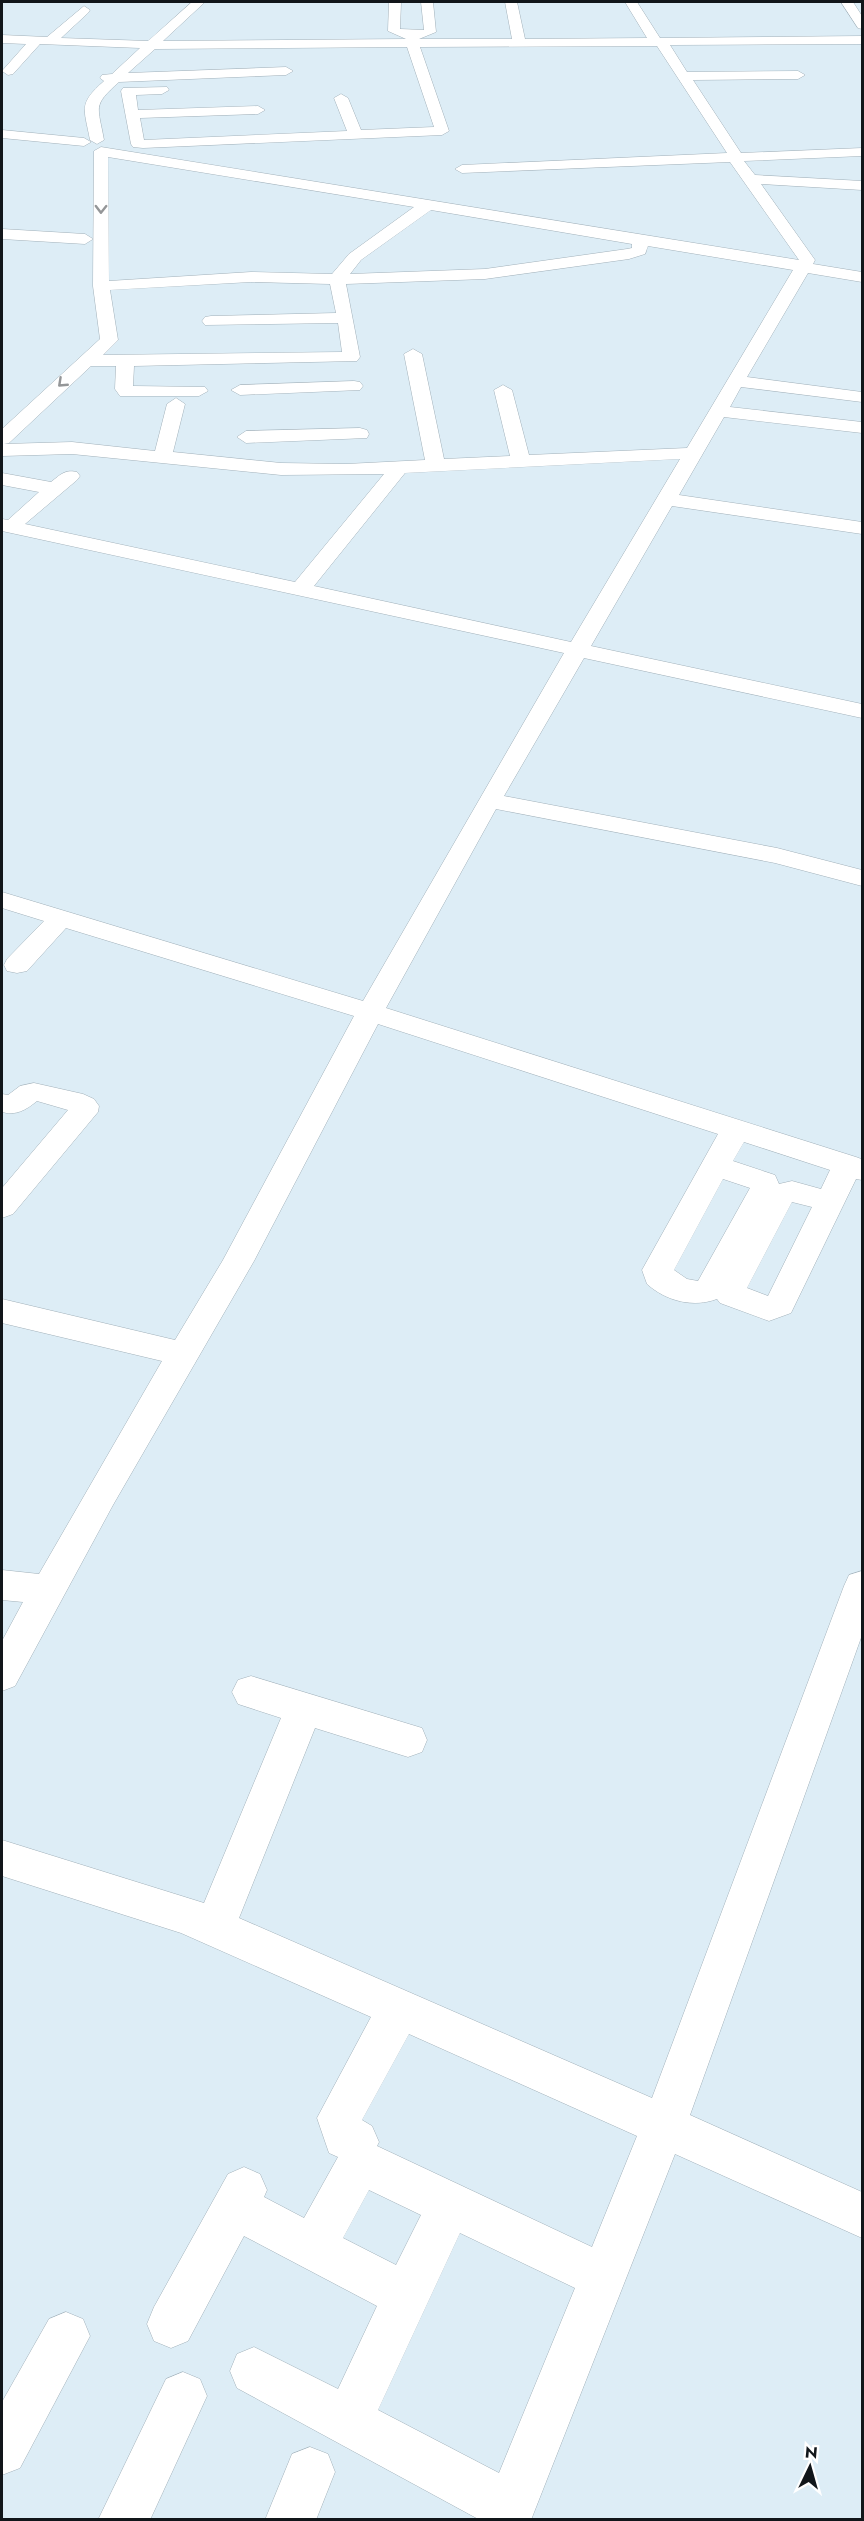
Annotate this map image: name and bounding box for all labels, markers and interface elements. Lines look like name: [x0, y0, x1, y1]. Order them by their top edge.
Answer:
one-way arrow: [95, 205, 108, 214]
one-way arrow: [58, 376, 69, 387]
north arrow: [780, 2437, 840, 2497]
text: N: [804, 2441, 819, 2465]

